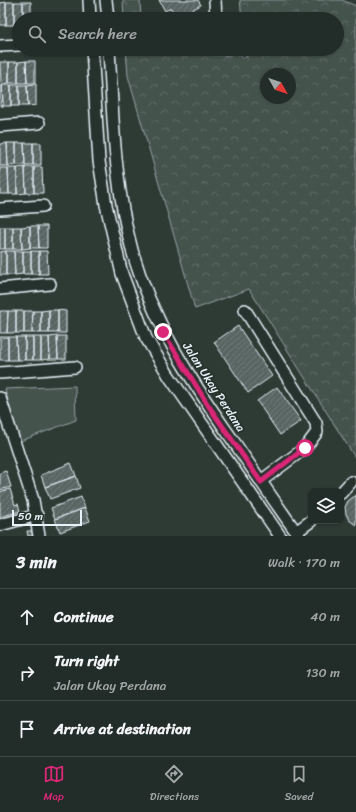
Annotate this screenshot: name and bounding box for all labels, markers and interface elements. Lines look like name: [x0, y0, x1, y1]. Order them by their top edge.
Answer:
search box: [12, 12, 344, 56]
text: Search here: [58, 21, 137, 47]
icon: search: [26, 23, 48, 45]
north arrow: [260, 68, 296, 104]
route end: [154, 323, 172, 341]
street label: Jalan Ukay Perdana: [176, 337, 251, 436]
route start: [296, 439, 314, 457]
map controls: [308, 488, 344, 524]
button: layers: [308, 488, 344, 524]
text: 50 m: [18, 507, 43, 526]
scale bar: [12, 508, 82, 527]
text: 3 min: [16, 547, 57, 577]
text: Walk · 170 m: [268, 551, 340, 574]
text: Continue: [54, 604, 114, 630]
text: 40 m: [310, 605, 340, 628]
icon: ahead: [16, 606, 38, 628]
text: Turn right: [54, 648, 119, 674]
text: 130 m: [306, 661, 340, 684]
icon: right: [16, 662, 38, 684]
text: Jalan Ukay Perdana: [54, 674, 166, 697]
text: Arrive at destination: [54, 716, 191, 742]
icon: arrive: [16, 718, 38, 740]
tab: Map: [43, 763, 65, 806]
tab: Directions: [150, 763, 199, 806]
tab: Saved: [284, 763, 313, 806]

